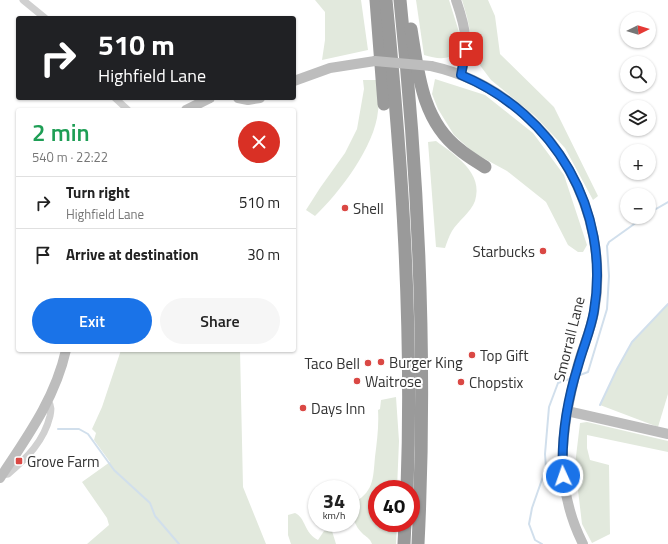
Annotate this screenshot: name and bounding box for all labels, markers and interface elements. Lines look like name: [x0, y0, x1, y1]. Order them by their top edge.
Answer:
north arrow: [620, 12, 656, 48]
map controls: [620, 12, 656, 224]
text: 510 m: [98, 23, 175, 66]
icon: right: [32, 32, 84, 84]
pin: [449, 32, 483, 66]
icon: arrive: [455, 38, 477, 60]
button: search: [620, 56, 656, 92]
text: Highfield Lane: [98, 62, 206, 89]
button: layers: [620, 100, 656, 136]
text: 2 min: [32, 114, 90, 150]
button: close: [238, 121, 280, 163]
button: +: [620, 144, 656, 180]
text: 540 m · 22:22: [32, 147, 108, 167]
text: Turn right: [66, 181, 130, 204]
button: −: [620, 188, 656, 224]
text: 510 m: [239, 191, 280, 214]
icon: right: [32, 192, 54, 214]
place label: Shell: [353, 197, 384, 220]
marker: Shell: [340, 203, 350, 213]
text: Highfield Lane: [66, 204, 144, 224]
place label: Starbucks: [472, 240, 535, 263]
text: Arrive at destination: [66, 243, 199, 266]
text: 30 m: [247, 243, 280, 266]
icon: arrive: [32, 244, 54, 266]
marker: Starbucks: [538, 246, 548, 256]
street label: Smorrall Lane: [547, 294, 591, 384]
button: Exit: [32, 298, 152, 344]
button: Share: [160, 298, 280, 344]
place label: Top Gift: [480, 344, 529, 367]
marker: Top Gift: [467, 350, 477, 360]
place label: Burger King: [389, 351, 463, 374]
place label: Taco Bell: [305, 352, 360, 375]
marker: Burger King: [376, 357, 386, 367]
marker: Taco Bell: [363, 358, 373, 368]
place label: Waitrose: [365, 370, 422, 393]
place label: Chopstix: [469, 371, 524, 394]
marker: Waitrose: [352, 376, 362, 386]
marker: Chopstix: [456, 377, 466, 387]
place label: Days Inn: [311, 397, 365, 420]
marker: Days Inn: [298, 403, 308, 413]
place label: Grove Farm: [27, 450, 100, 473]
position arrow: [542, 455, 584, 497]
marker: Grove Farm: [14, 456, 24, 466]
speed limit sign: 40: [368, 480, 420, 532]
text: 34: [323, 485, 345, 516]
text: km/h: [323, 508, 345, 523]

